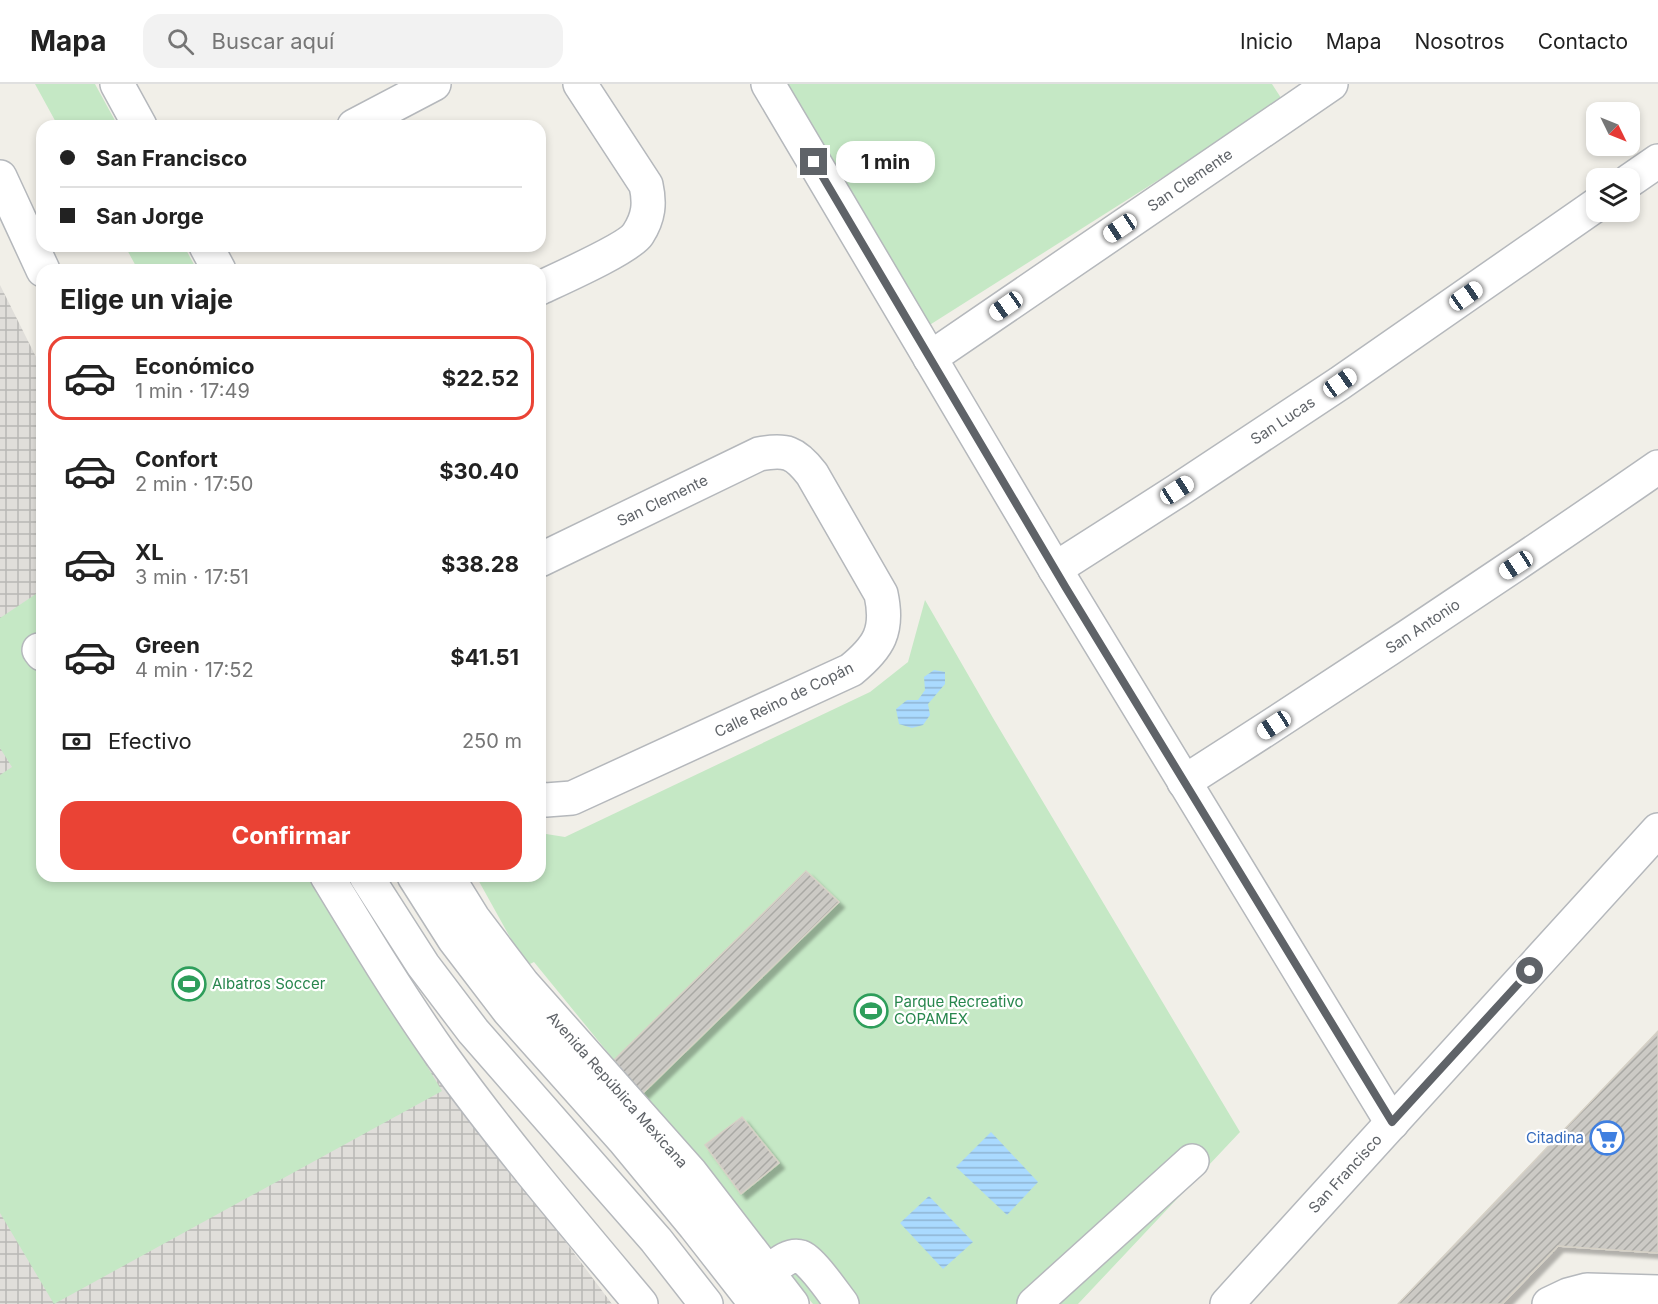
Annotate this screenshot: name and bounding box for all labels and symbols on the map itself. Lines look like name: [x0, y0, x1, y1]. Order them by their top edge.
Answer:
north arrow: [1586, 102, 1640, 156]
callout: 1 min: [835, 141, 934, 183]
street label: San Clemente: [1144, 144, 1236, 216]
route end: [800, 148, 827, 175]
car: [1100, 210, 1140, 246]
car: [1446, 278, 1486, 314]
car: [986, 288, 1026, 324]
car: [1320, 365, 1360, 401]
street label: San Lucas: [1247, 392, 1319, 449]
street label: San Clemente: [614, 470, 711, 530]
car: [1157, 473, 1197, 507]
car: [1496, 548, 1536, 582]
street label: San Antonio: [1382, 594, 1463, 658]
street label: Calle Reino de Copán: [711, 658, 856, 741]
car: [1254, 708, 1294, 742]
route start: [1516, 957, 1543, 984]
sports icon: Albatros Soccer: [171, 966, 207, 1002]
place label: Albatros Soccer: [212, 974, 326, 993]
place label: Parque Recreativo COPAMEX: [894, 992, 1024, 1028]
sports icon: Parque Recreativo COPAMEX: [853, 993, 889, 1029]
street label: Avenida República Mexicana: [543, 1007, 692, 1172]
supermarket icon: Citadina: [1589, 1120, 1625, 1156]
place label: Citadina: [1526, 1128, 1584, 1147]
street label: San Francisco: [1304, 1130, 1386, 1217]

